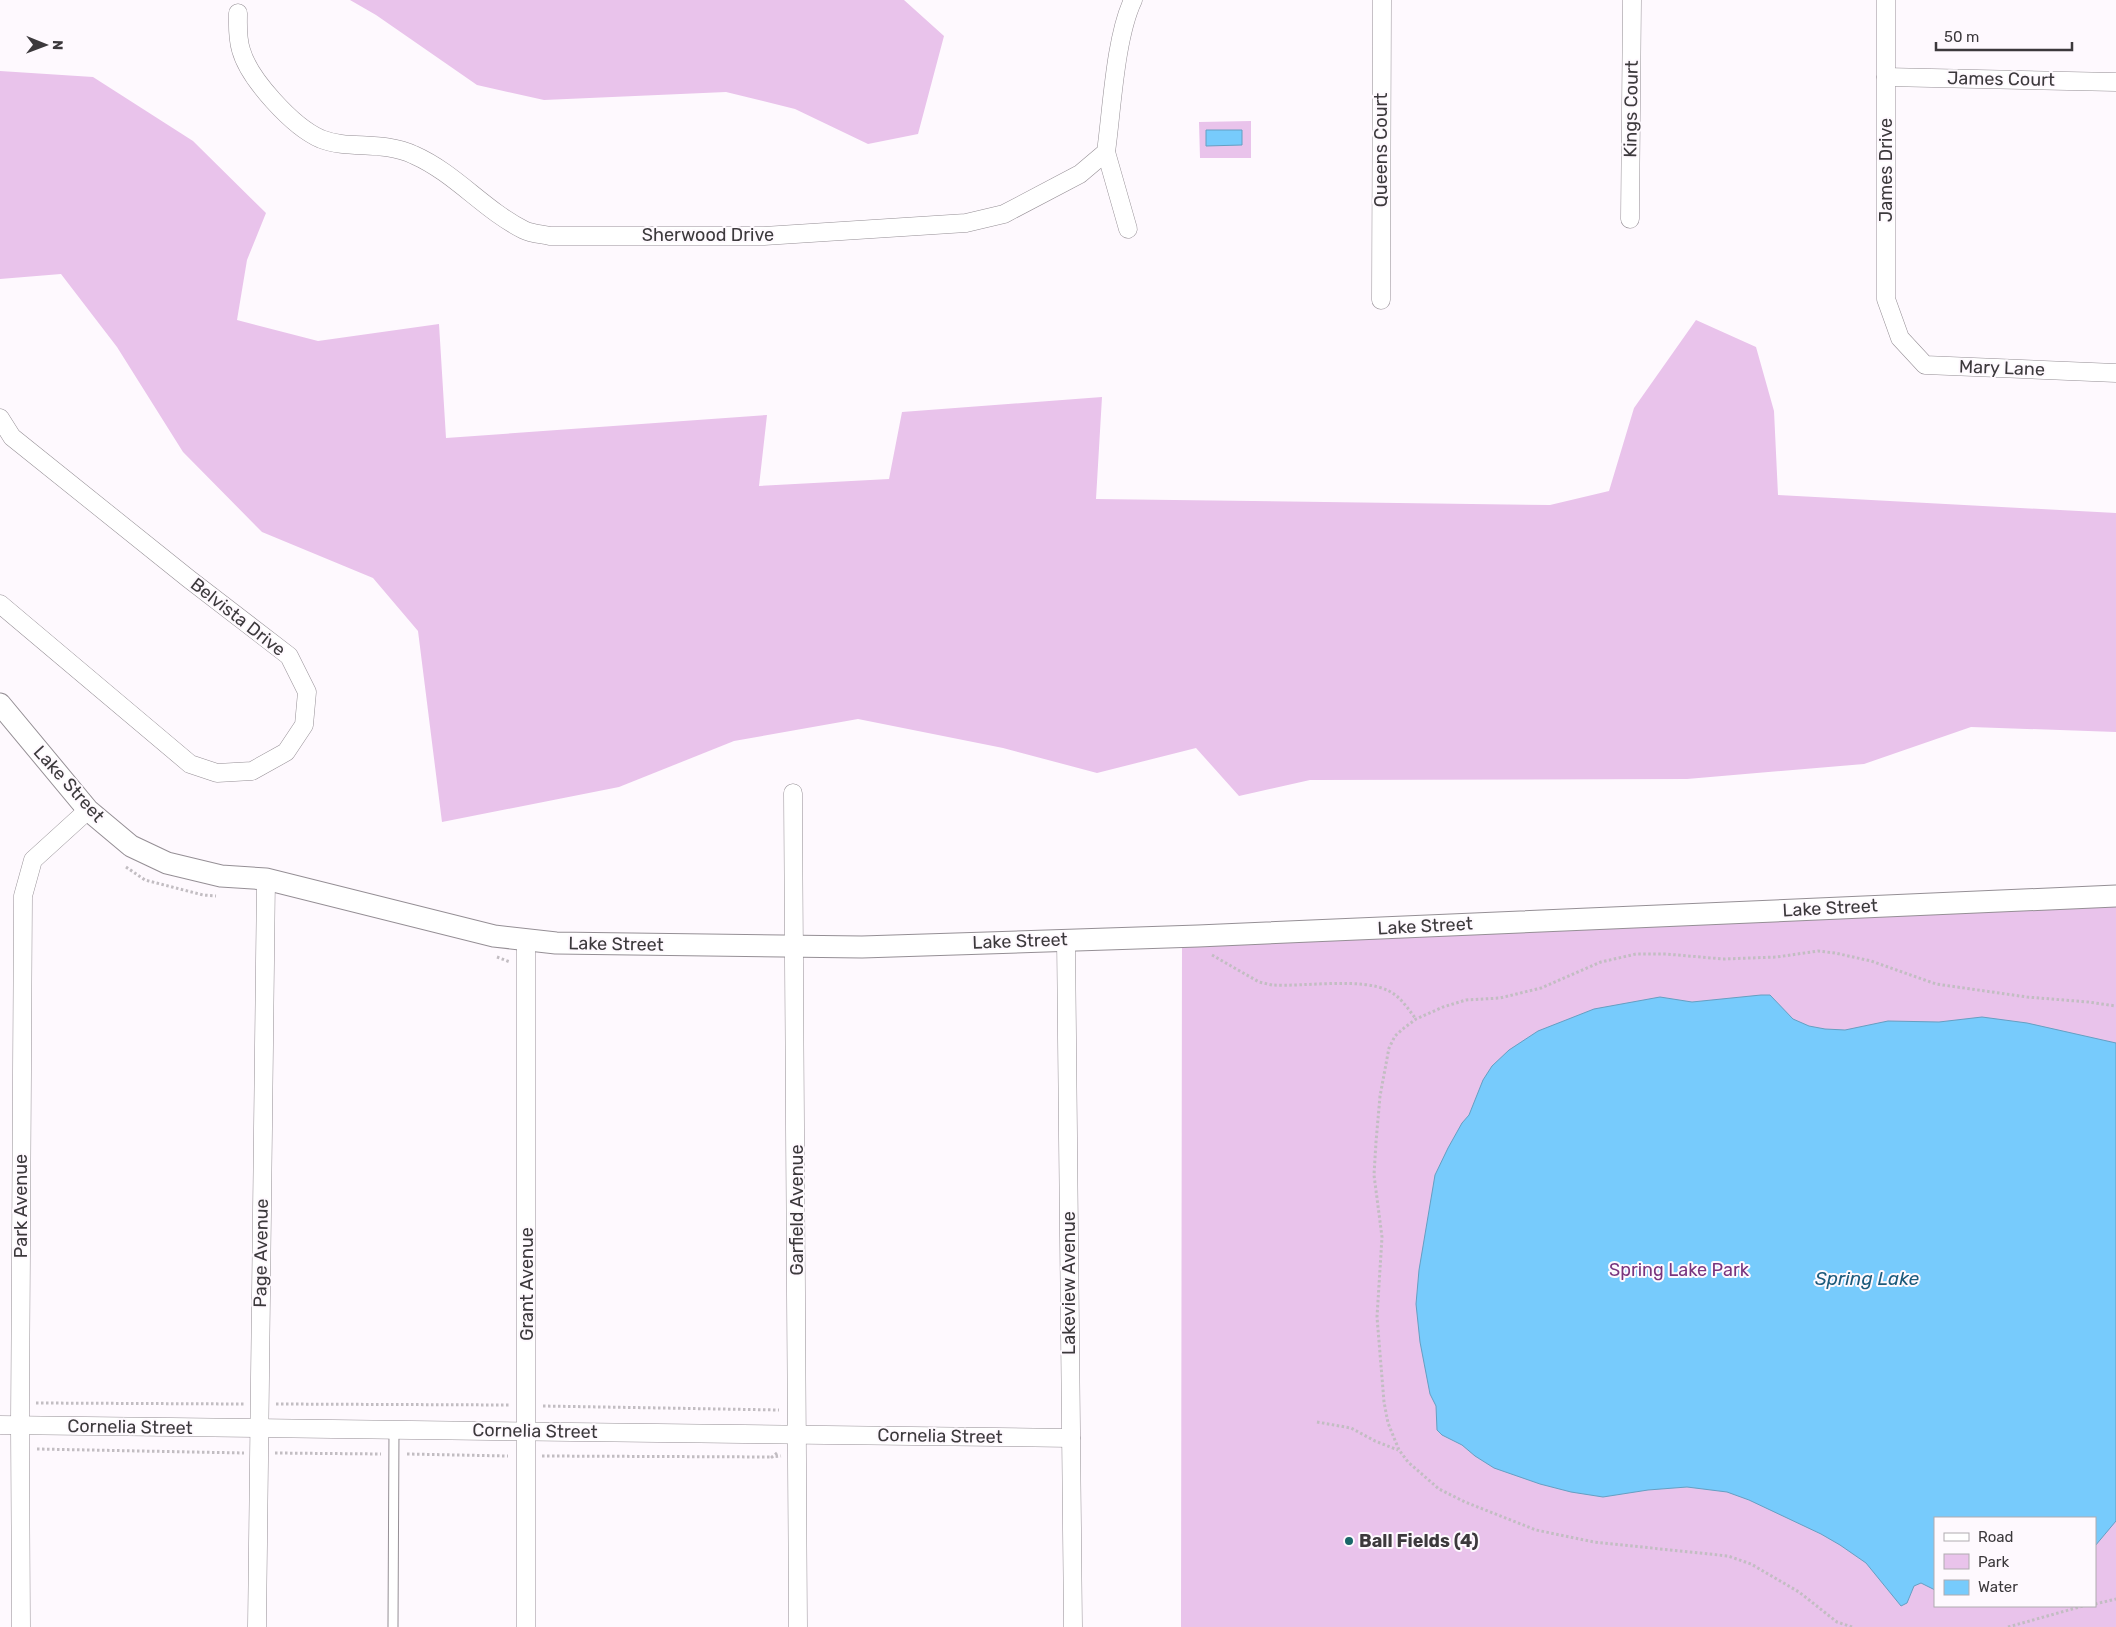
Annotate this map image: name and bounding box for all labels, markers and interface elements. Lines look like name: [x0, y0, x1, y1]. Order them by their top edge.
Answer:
north arrow: [20, 20, 70, 70]
scale bar: [1936, 20, 2072, 52]
text: 50 m: [1944, 28, 1979, 46]
text: N: [49, 40, 66, 50]
street label: Kings Court: [1619, 60, 1643, 158]
street label: James Court: [1947, 67, 2055, 91]
street label: Queens Court: [1370, 93, 1392, 207]
street label: James Drive: [1875, 118, 1897, 222]
street label: Sherwood Drive: [642, 224, 774, 246]
street label: Mary Lane: [1959, 356, 2045, 380]
street label: Belvista Drive: [186, 573, 290, 661]
street label: Lake Street: [29, 741, 109, 827]
street label: Lake Street: [1782, 895, 1878, 921]
street label: Lake Street: [1377, 913, 1473, 939]
street label: Lake Street: [972, 928, 1068, 954]
street label: Lake Street: [568, 932, 664, 956]
street label: Garfield Avenue: [786, 1144, 808, 1276]
street label: Park Avenue: [10, 1154, 32, 1258]
street label: Page Avenue: [249, 1198, 273, 1308]
street label: Lakeview Avenue: [1058, 1211, 1080, 1355]
street label: Grant Avenue: [516, 1227, 538, 1341]
park label: Spring Lake Park: [1609, 1259, 1750, 1281]
water label: Spring Lake: [1815, 1267, 1919, 1290]
street label: Cornelia Street: [67, 1415, 193, 1439]
street label: Cornelia Street: [472, 1419, 598, 1443]
street label: Cornelia Street: [877, 1424, 1003, 1448]
legend: [1934, 1517, 2096, 1607]
text: Road: [1978, 1528, 2014, 1546]
place label: Ball Fields (4): [1359, 1530, 1479, 1552]
marker: Ball Fields (4): [1343, 1535, 1355, 1547]
text: Park: [1978, 1553, 2009, 1571]
text: Water: [1978, 1578, 2018, 1596]

